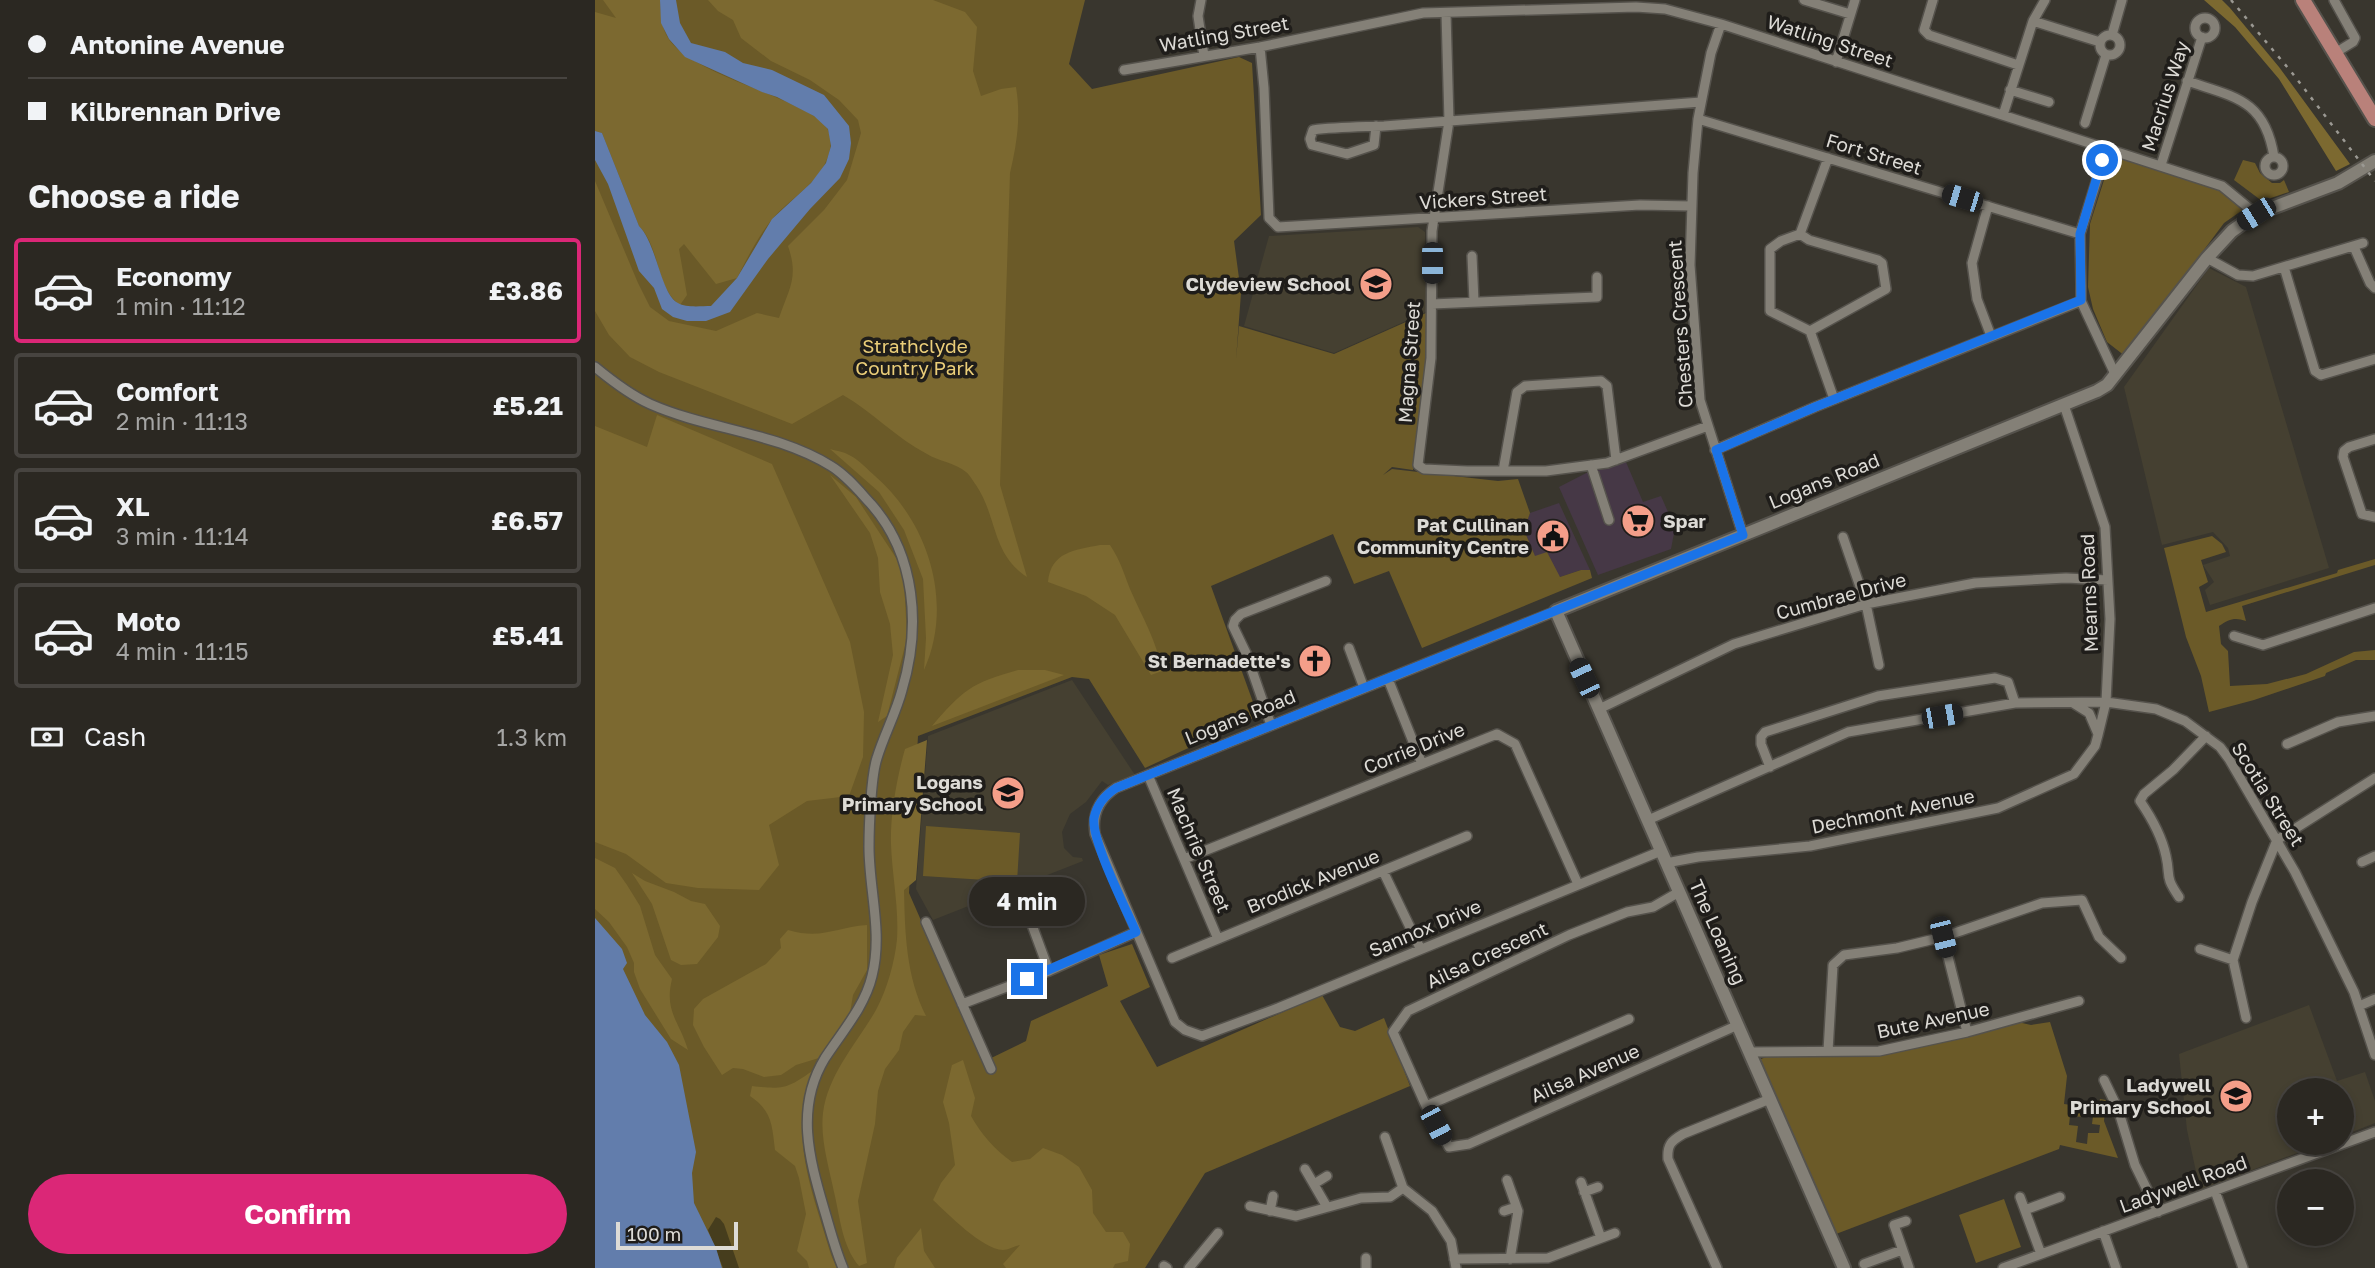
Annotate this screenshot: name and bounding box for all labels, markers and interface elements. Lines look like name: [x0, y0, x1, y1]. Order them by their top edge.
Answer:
street label: Watling Street: [1764, 9, 1896, 72]
street label: Watling Street: [1157, 11, 1290, 56]
text: Antonine Avenue: [70, 29, 285, 60]
street label: Macrius Way: [2136, 37, 2193, 154]
text: Kilbrennan Drive: [70, 96, 281, 127]
street label: Fort Street: [1823, 128, 1925, 179]
route start: [2086, 144, 2118, 176]
text: Choose a ride: [28, 177, 240, 215]
street label: Vickers Street: [1418, 182, 1548, 213]
car: [1939, 182, 1986, 214]
car: [2233, 194, 2280, 234]
street label: Chesters Crescent: [1662, 239, 1697, 409]
car: [1422, 242, 1443, 284]
icon: car: [32, 259, 95, 322]
text: Economy: [116, 261, 232, 292]
school or university icon: Clydeview School: [1357, 265, 1395, 303]
place label: Clydeview School: [1185, 272, 1351, 295]
text: £3.86: [489, 275, 563, 306]
text: 1 min · 11:12: [116, 292, 246, 320]
street label: Magna Street: [1393, 300, 1424, 424]
park label: Strathclyde Country Park: [855, 334, 975, 379]
icon: car: [32, 374, 95, 437]
text: Comfort: [116, 376, 219, 407]
text: £5.21: [492, 390, 563, 421]
text: 2 min · 11:13: [116, 407, 248, 435]
street label: Logans Road: [1765, 448, 1883, 513]
icon: car: [32, 489, 95, 552]
text: XL: [116, 491, 150, 522]
supermarket icon: Spar: [1619, 502, 1657, 540]
text: £6.57: [491, 505, 563, 536]
place label: Spar: [1663, 509, 1706, 532]
place label: Pat Cullinan Community Centre: [1357, 513, 1529, 558]
public building icon: Pat Cullinan Community Centre: [1534, 517, 1572, 555]
text: 3 min · 11:14: [116, 522, 249, 550]
street label: Mearns Road: [2075, 533, 2102, 653]
street label: Cumbrae Drive: [1773, 567, 1908, 624]
icon: car: [32, 604, 95, 667]
text: Moto: [116, 606, 181, 637]
text: £5.41: [492, 620, 563, 651]
text: 4 min · 11:15: [116, 637, 249, 665]
church icon: St Bernadette's: [1296, 642, 1334, 680]
place label: St Bernadette's: [1148, 649, 1291, 672]
car: [1566, 655, 1603, 701]
street label: Logans Road: [1181, 684, 1299, 749]
car: [1920, 702, 1965, 730]
street label: Corrie Drive: [1360, 717, 1468, 778]
icon: cash: [28, 718, 66, 756]
text: Cash: [84, 721, 146, 752]
text: 1.3 km: [496, 723, 567, 751]
street label: Scotia Street: [2227, 737, 2310, 850]
place label: Logans Primary School: [842, 770, 983, 815]
school or university icon: Logans Primary School: [989, 774, 1027, 812]
street label: Dechmont Avenue: [1809, 783, 1976, 838]
street label: Machrie Street: [1163, 784, 1236, 916]
street label: Brodick Avenue: [1243, 843, 1383, 918]
street label: The Loaning: [1685, 876, 1752, 988]
callout: 4 min: [969, 878, 1085, 926]
text: 4 min: [997, 887, 1057, 915]
street label: Sannox Drive: [1365, 894, 1484, 961]
car: [1928, 914, 1959, 960]
street label: Ailsa Crescent: [1422, 916, 1551, 993]
route end: [1011, 963, 1043, 995]
street label: Bute Avenue: [1874, 996, 1991, 1043]
street label: Ailsa Avenue: [1527, 1038, 1643, 1107]
place label: Ladywell Primary School: [2070, 1073, 2211, 1118]
school or university icon: Ladywell Primary School: [2217, 1077, 2255, 1115]
map controls: [2277, 1078, 2354, 1246]
button: +: [2277, 1078, 2354, 1155]
car: [1417, 1102, 1456, 1148]
street label: Ladywell Road: [2116, 1150, 2250, 1217]
button: −: [2277, 1169, 2354, 1246]
button: Confirm: [28, 1174, 567, 1254]
scale bar: [616, 1219, 739, 1251]
text: 100 m: [627, 1222, 681, 1245]

